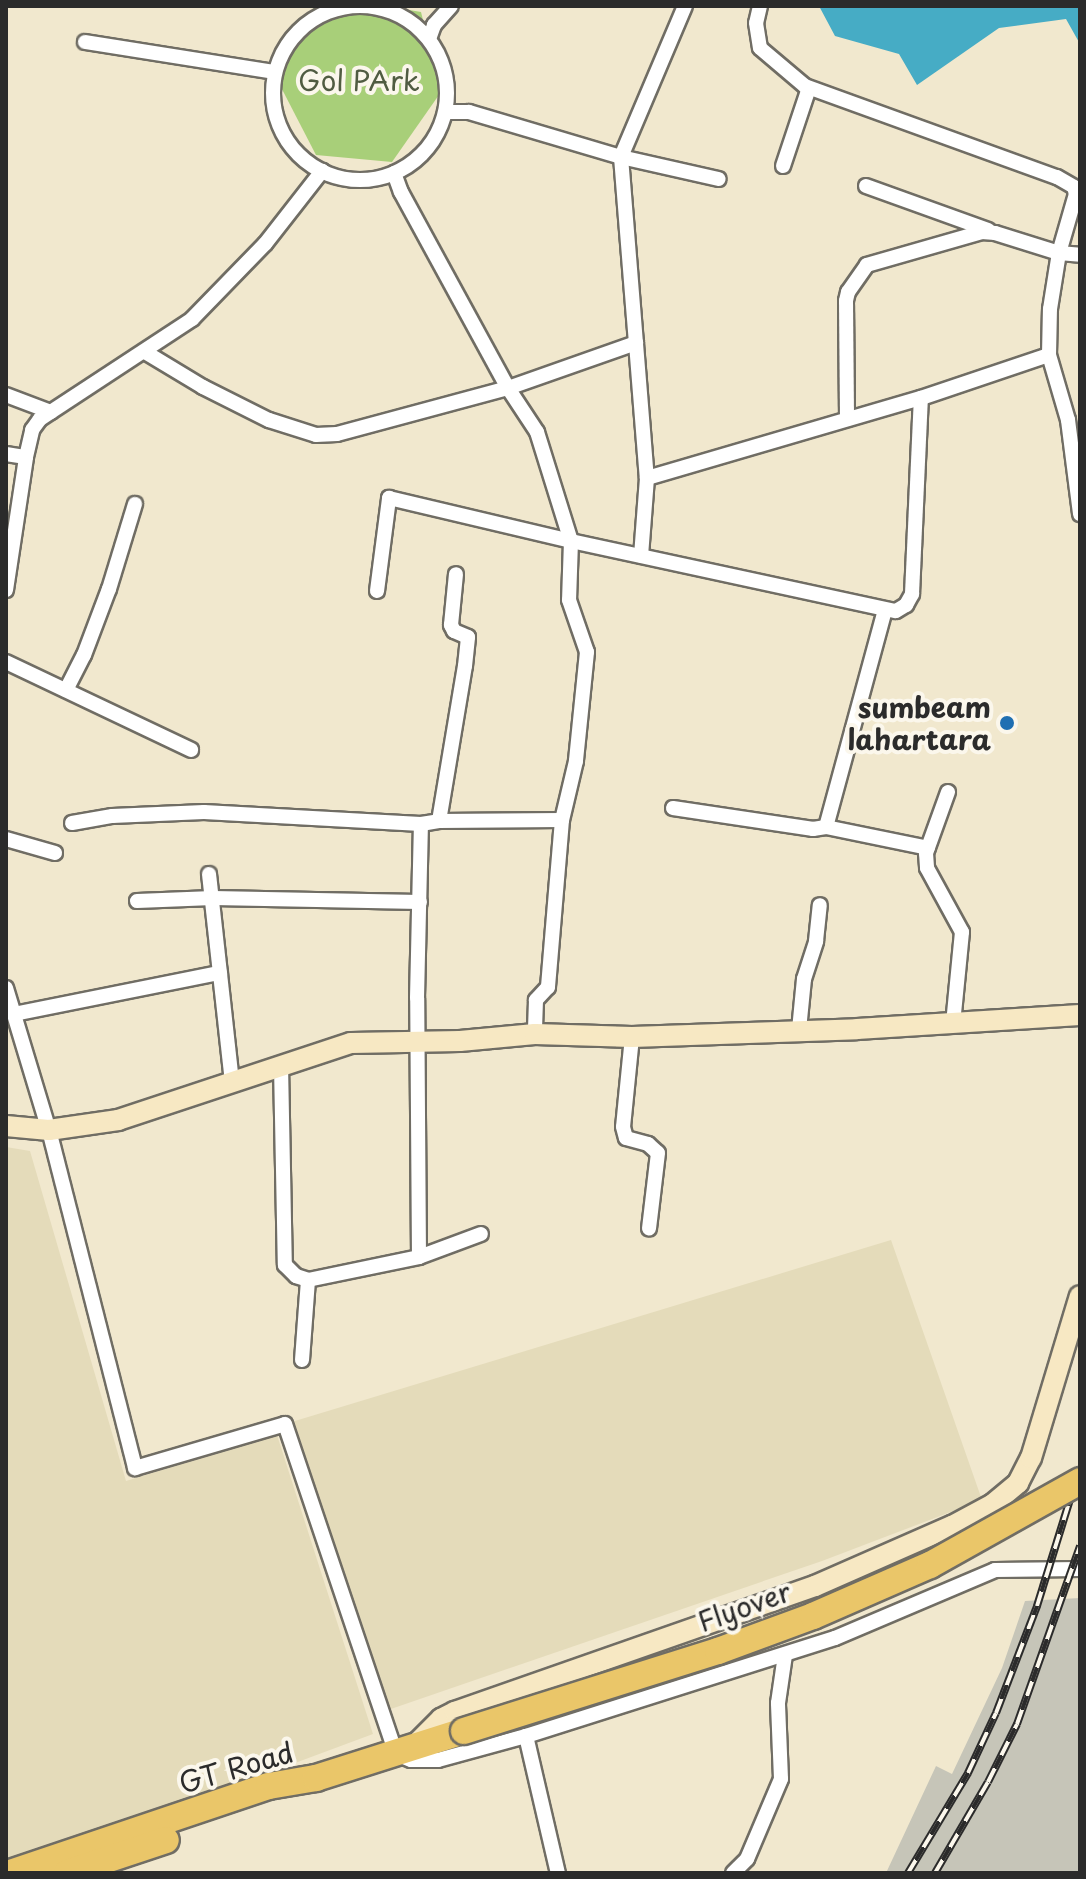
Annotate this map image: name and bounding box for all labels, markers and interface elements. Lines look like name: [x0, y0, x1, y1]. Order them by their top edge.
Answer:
park label: Gol PArk: [297, 63, 421, 97]
place label: sumbeam lahartara: [847, 690, 991, 756]
marker: sumbeam lahartara: [998, 714, 1016, 732]
street label: Flyover: [693, 1574, 795, 1638]
street label: GT Road: [174, 1735, 298, 1799]

